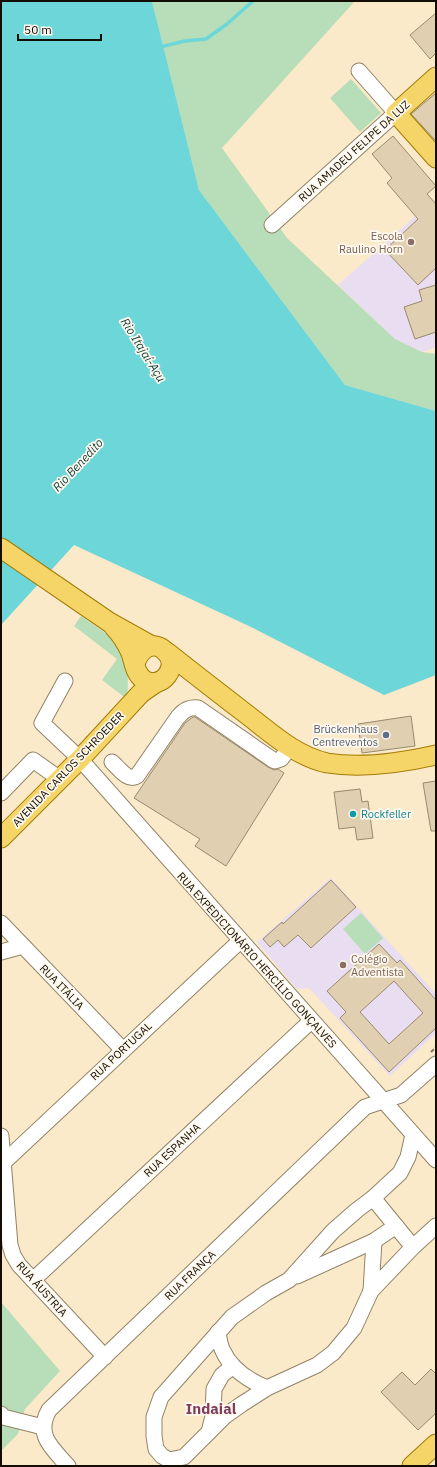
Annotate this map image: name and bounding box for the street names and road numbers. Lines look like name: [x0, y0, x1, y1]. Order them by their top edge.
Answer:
street label: RUA AMADEU FELIPE DA LUZ: [295, 97, 413, 205]
street label: AVENIDA CARLOS SCHROEDER: [9, 709, 127, 829]
street label: RUA EXPEDICIONÁRIO HERCÍLIO GONÇALVES: [174, 869, 340, 1051]
street label: RUA ITÁLIA: [37, 961, 87, 1013]
street label: RUA PORTUGAL: [87, 1019, 155, 1083]
street label: RUA ESPANHA: [141, 1120, 203, 1180]
street label: RUA FRANÇA: [161, 1247, 219, 1303]
street label: RUA ÁUSTRIA: [14, 1259, 70, 1319]

